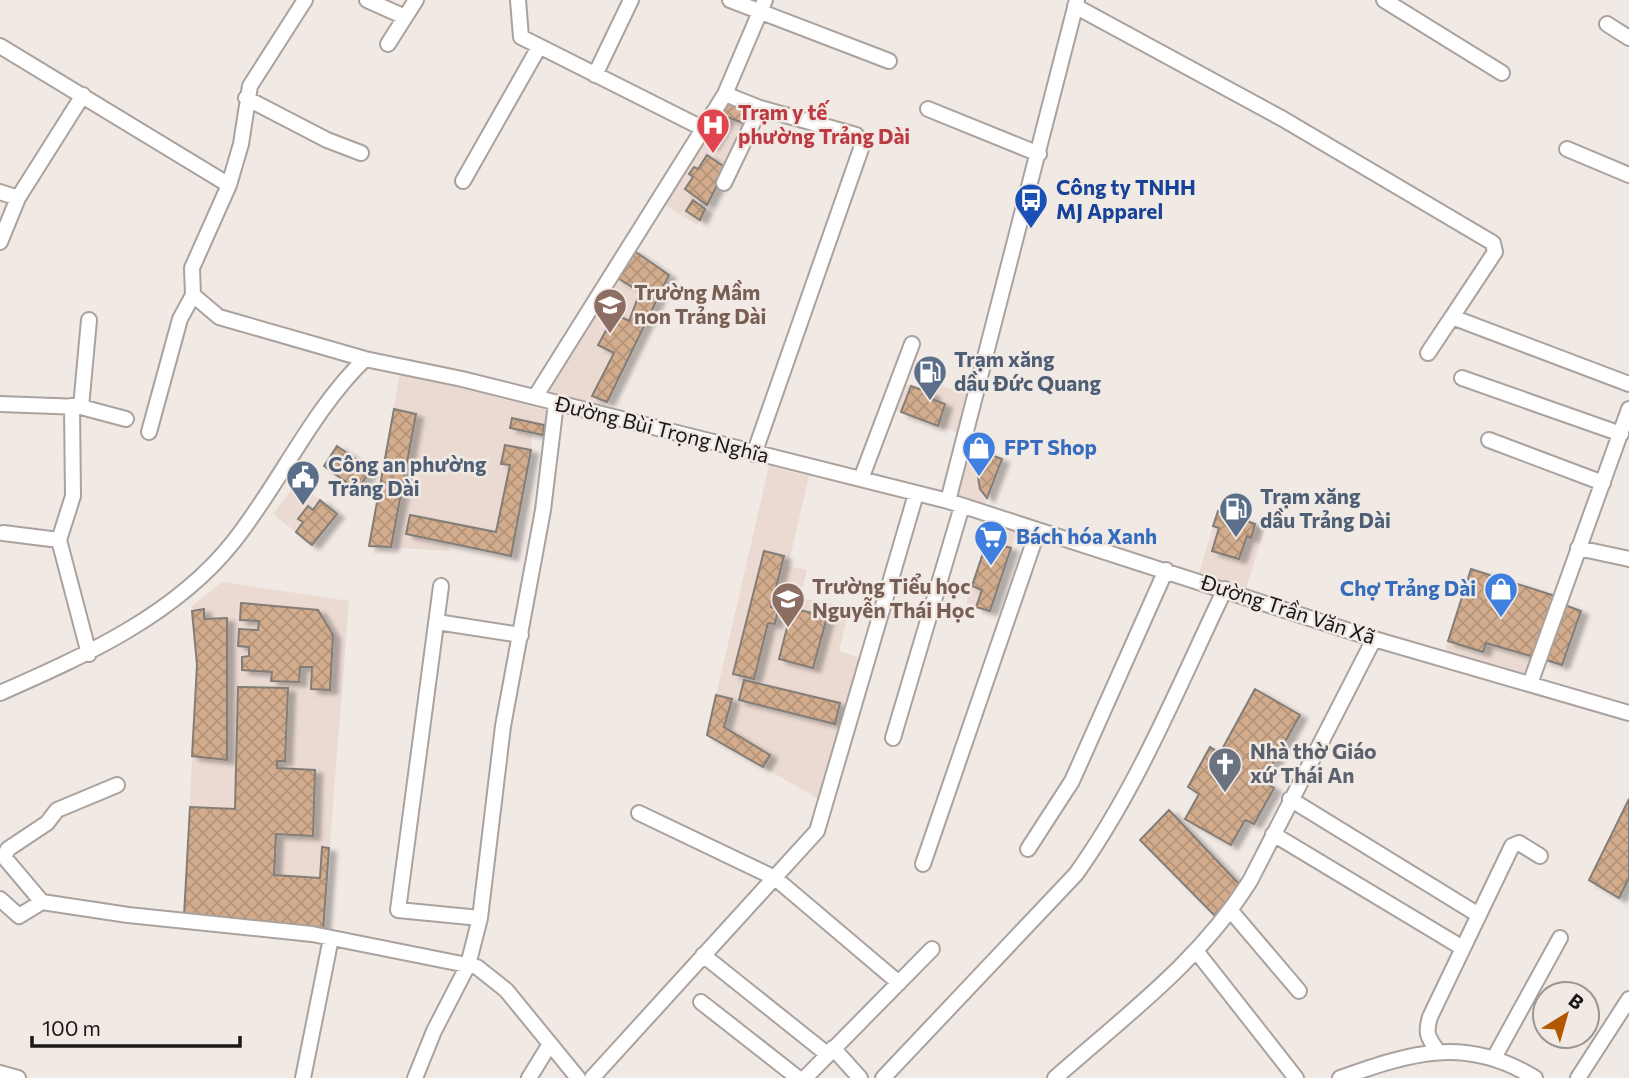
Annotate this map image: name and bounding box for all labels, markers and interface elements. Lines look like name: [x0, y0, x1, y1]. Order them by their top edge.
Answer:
place label: Trạm y tế phường Trảng Dài: [738, 99, 910, 148]
hospital icon: Trạm y tế phường Trảng Dài: [694, 106, 732, 155]
place label: Công ty TNHH MJ Apparel: [1056, 174, 1196, 223]
bus stop icon: Công ty TNHH MJ Apparel: [1012, 181, 1050, 230]
place label: Trường Mầm non Trảng Dài: [634, 279, 766, 328]
school or university icon: Trường Mầm non Trảng Dài: [591, 286, 629, 335]
place label: Trạm xăng dầu Đức Quang: [954, 346, 1101, 395]
fuel station icon: Trạm xăng dầu Đức Quang: [911, 353, 949, 402]
street label: Đường Bùi Trọng Nghĩa: [552, 390, 772, 467]
shop icon: FPT Shop: [960, 429, 998, 478]
place label: FPT Shop: [1004, 434, 1097, 459]
place label: Công an phường Trảng Dài: [328, 451, 487, 500]
public building icon: Công an phường Trảng Dài: [284, 458, 322, 507]
place label: Trạm xăng dầu Trảng Dài: [1260, 483, 1391, 532]
fuel station icon: Trạm xăng dầu Trảng Dài: [1217, 490, 1255, 539]
supermarket icon: Bách hóa Xanh: [972, 518, 1010, 567]
place label: Bách hóa Xanh: [1016, 523, 1157, 548]
street label: Đường Trần Văn Xã: [1197, 568, 1379, 649]
shop icon: Chợ Trảng Dài: [1482, 570, 1520, 619]
place label: Trường Tiểu học Nguyễn Thái Học: [812, 573, 975, 623]
place label: Chợ Trảng Dài: [1340, 575, 1476, 601]
school or university icon: Trường Tiểu học Nguyễn Thái Học: [769, 580, 807, 629]
place label: Nhà thờ Giáo xứ Thái An: [1250, 738, 1377, 787]
church icon: Nhà thờ Giáo xứ Thái An: [1206, 745, 1244, 794]
north arrow: [1531, 980, 1601, 1050]
text: B: [1565, 988, 1588, 1014]
scale bar: [32, 1004, 240, 1048]
text: 100 m: [42, 1015, 101, 1040]

